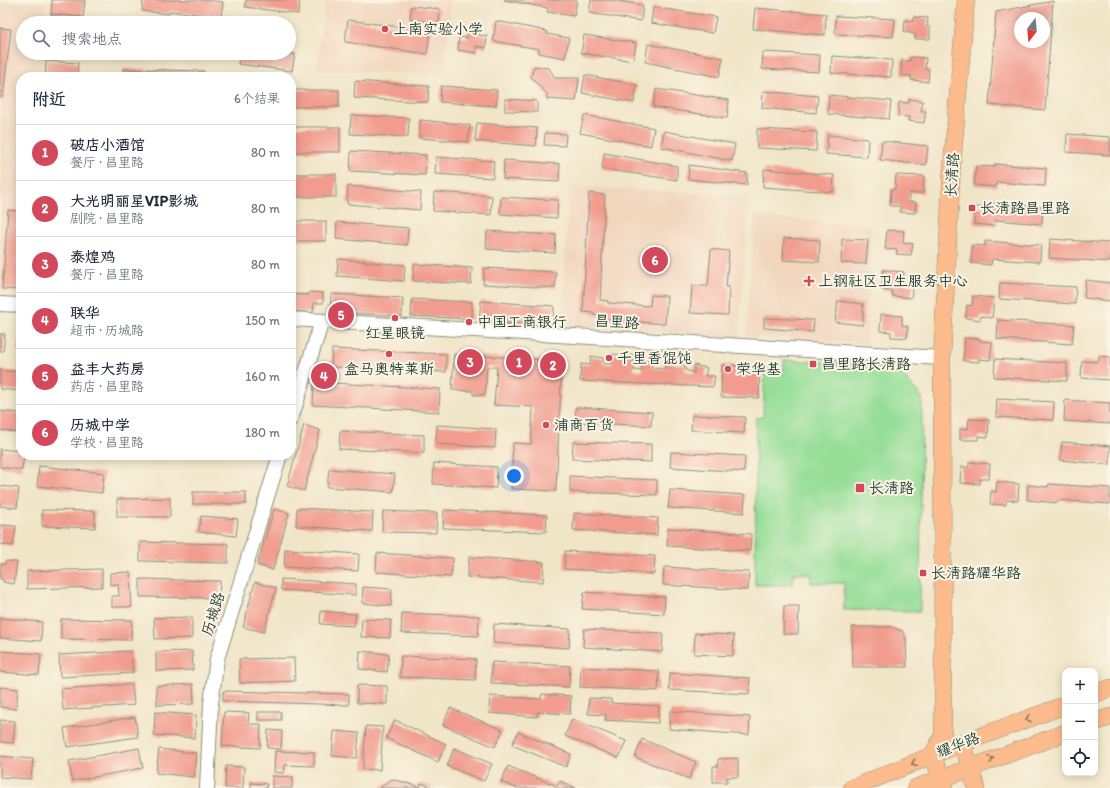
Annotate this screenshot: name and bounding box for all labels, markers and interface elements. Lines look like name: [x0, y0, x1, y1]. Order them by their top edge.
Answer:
north arrow: [1014, 12, 1050, 48]
search box: [16, 16, 296, 60]
place label: 上南实验小学: [393, 20, 483, 38]
marker: 上南实验小学: [380, 24, 390, 34]
icon: search: [30, 27, 52, 49]
text: 搜索地点: [62, 30, 122, 48]
text: 附近: [32, 89, 66, 109]
text: 6个结果: [234, 91, 280, 106]
text: 破店小酒馆: [70, 136, 145, 154]
text: 1: [42, 145, 48, 160]
text: 80 m: [251, 145, 280, 160]
street label: 长清路: [941, 152, 963, 198]
text: 餐厅 · 昌里路: [70, 155, 144, 170]
text: 大光明丽星VIP影城: [70, 192, 198, 210]
place label: 长清路昌里路: [980, 199, 1070, 217]
text: 2: [42, 201, 48, 216]
text: 80 m: [251, 201, 280, 216]
marker: 长清路昌里路: [967, 203, 977, 213]
text: 剧院 · 昌里路: [70, 211, 144, 226]
pin: 6: [642, 245, 668, 275]
text: 泰煌鸡: [70, 248, 115, 266]
text: 3: [41, 257, 49, 272]
text: 80 m: [251, 257, 280, 272]
text: 餐厅 · 昌里路: [70, 267, 144, 282]
place label: 上钢社区卫生服务中心: [818, 272, 968, 290]
marker: 上钢社区卫生服务中心: [803, 275, 815, 287]
pin: 5: [328, 300, 354, 330]
text: 联华: [70, 304, 100, 322]
street label: 昌里路: [594, 312, 640, 332]
text: 4: [41, 313, 49, 328]
text: 150 m: [245, 313, 280, 328]
marker: 红星眼镜: [390, 313, 400, 323]
place label: 中国工商银行: [477, 313, 567, 331]
marker: 中国工商银行: [464, 317, 474, 327]
text: 超市 · 历城路: [70, 323, 144, 338]
place label: 红星眼镜: [365, 324, 425, 342]
pin: 3: [457, 347, 483, 377]
pin: 1: [506, 347, 532, 377]
marker: 盒马奥特莱斯: [384, 349, 394, 359]
place label: 千里香馄饨: [617, 349, 692, 367]
pin: 2: [540, 350, 566, 380]
marker: 千里香馄饨: [604, 353, 614, 363]
place label: 昌里路长清路: [821, 355, 911, 373]
marker: 昌里路长清路: [808, 359, 818, 369]
text: 益丰大药房: [70, 360, 145, 378]
place label: 盒马奥特莱斯: [344, 360, 434, 378]
place label: 荣华基: [736, 360, 781, 378]
pin: 4: [311, 361, 337, 391]
marker: 荣华基: [723, 364, 733, 374]
text: 5: [42, 369, 48, 384]
text: 160 m: [245, 369, 280, 384]
text: 药店 · 昌里路: [70, 379, 144, 394]
text: 历城中学: [70, 416, 130, 434]
place label: 浦商百货: [554, 416, 614, 434]
marker: 浦商百货: [541, 420, 551, 430]
text: 6: [42, 425, 48, 440]
text: 180 m: [245, 425, 280, 440]
text: 学校 · 昌里路: [70, 435, 144, 450]
your location: [504, 466, 524, 486]
place label: 长清路: [869, 479, 914, 497]
marker: 长清路: [854, 482, 866, 494]
place label: 长清路耀华路: [931, 564, 1021, 582]
marker: 长清路耀华路: [918, 568, 928, 578]
street label: 历城路: [198, 590, 228, 638]
map controls: [1062, 668, 1098, 776]
button: +: [1062, 668, 1098, 704]
button: −: [1062, 704, 1098, 740]
one-way arrow: [1025, 714, 1032, 722]
street label: 耀华路: [934, 729, 982, 761]
button: locate: [1062, 740, 1098, 776]
one-way arrow: [987, 756, 994, 764]
one-way arrow: [911, 758, 918, 766]

